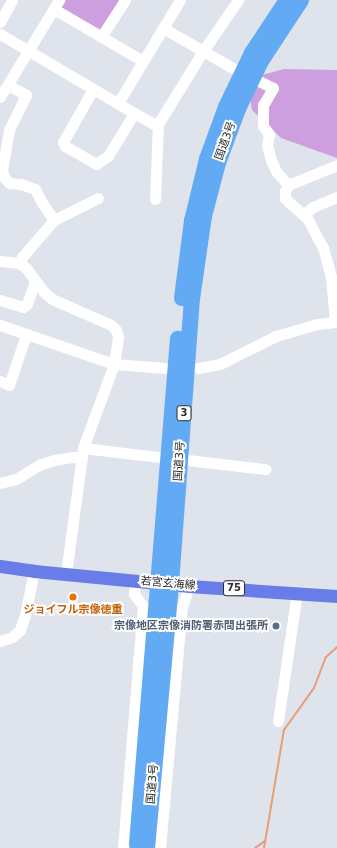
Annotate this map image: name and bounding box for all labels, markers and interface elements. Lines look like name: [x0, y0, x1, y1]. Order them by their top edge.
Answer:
street label: 国道3号: [213, 120, 239, 162]
road number: 3: [176, 405, 192, 421]
street label: 国道3号: [172, 441, 188, 481]
street label: 若宮玄海線: [140, 575, 196, 593]
road number: 75: [223, 580, 245, 596]
marker: ジョイフル宗像徳重: [68, 592, 78, 602]
place label: ジョイフル宗像徳重: [24, 603, 122, 617]
place label: 宗像地区宗像消防署赤間出張所: [114, 619, 268, 633]
marker: 宗像地区宗像消防署赤間出張所: [271, 621, 281, 631]
street label: 国道3号: [145, 764, 161, 804]

